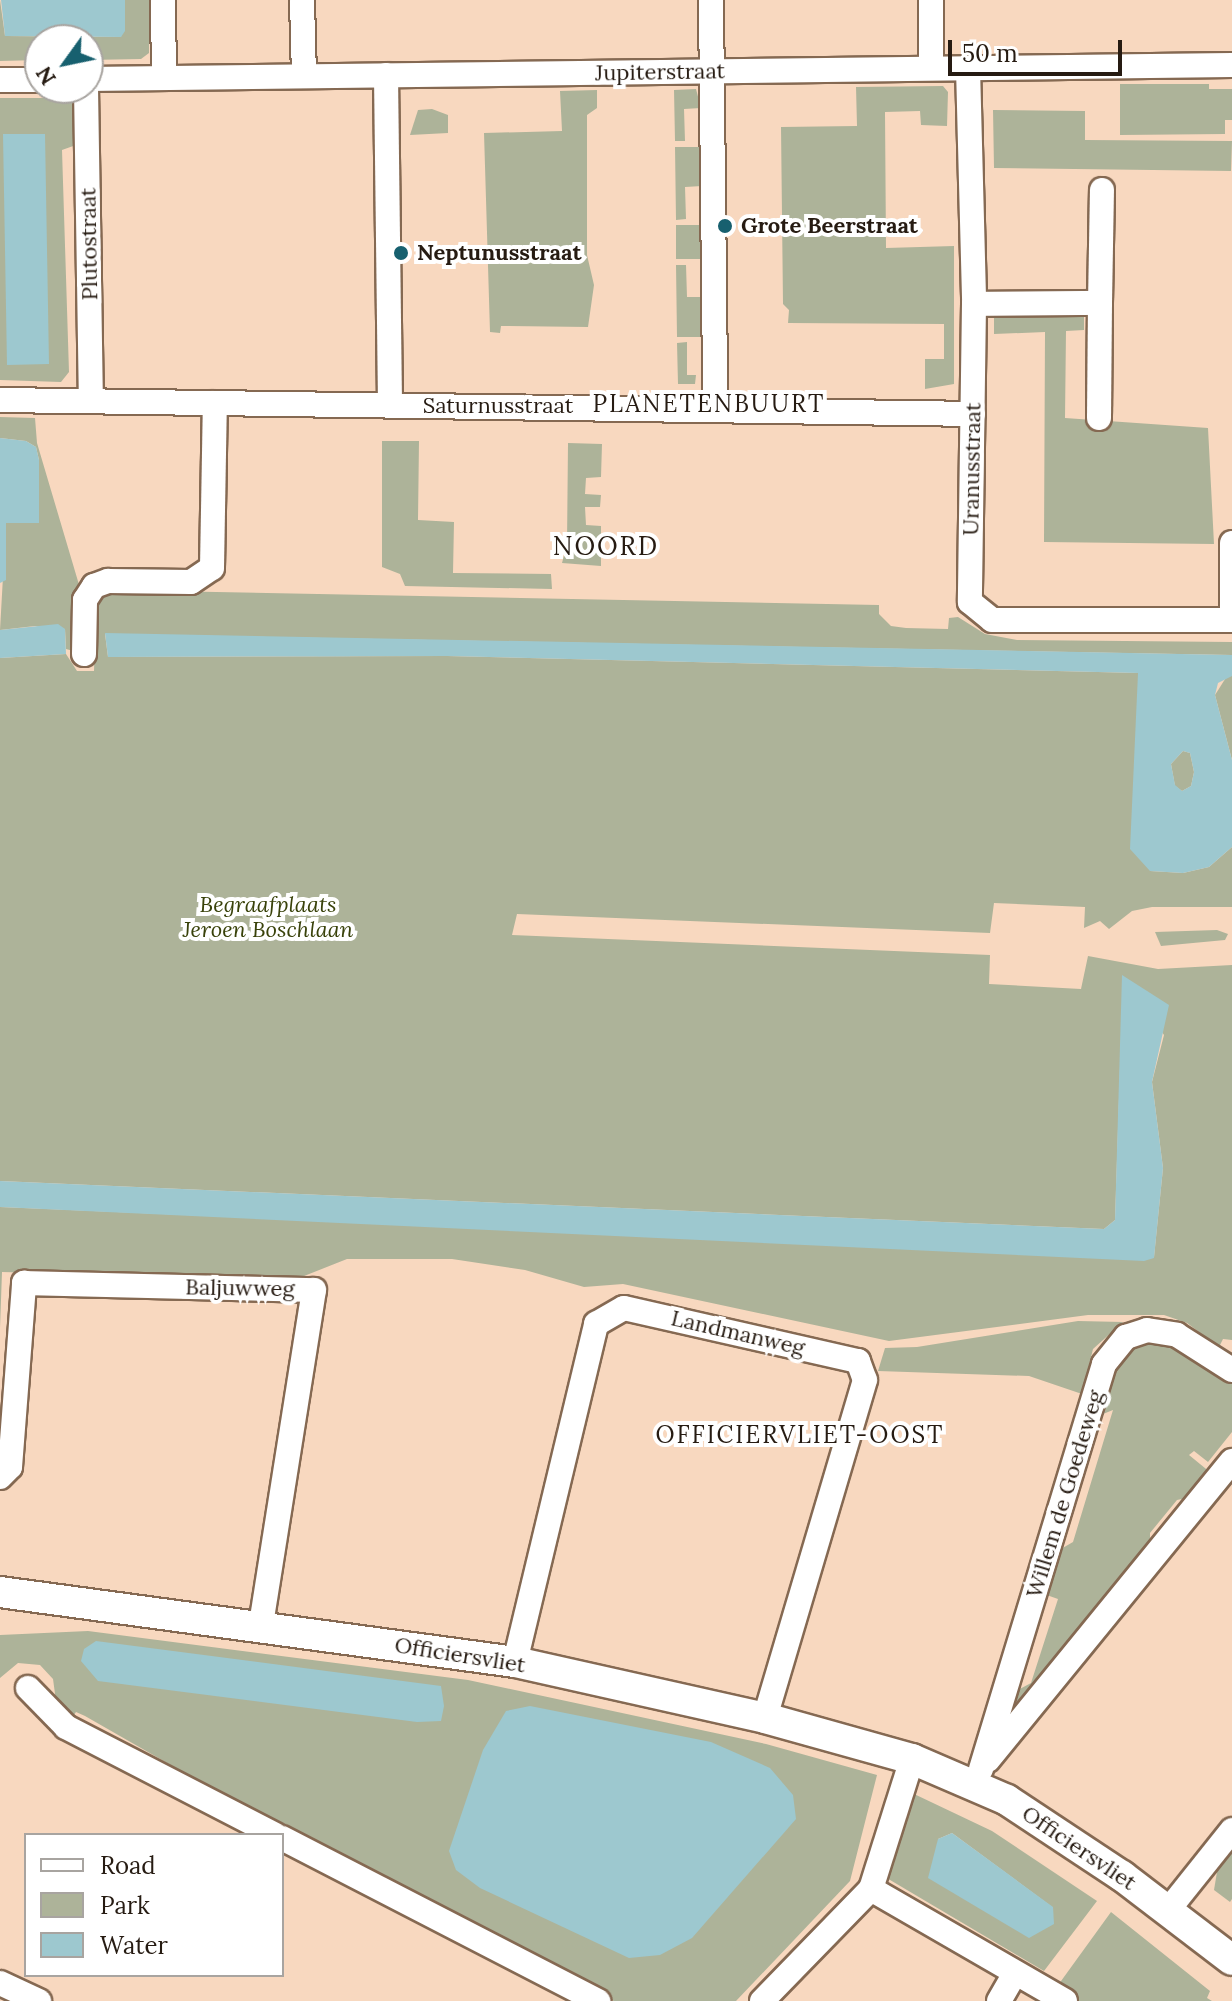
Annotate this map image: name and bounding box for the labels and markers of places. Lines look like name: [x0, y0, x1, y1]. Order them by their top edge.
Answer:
place label: Grote Beerstraat: [741, 213, 918, 239]
marker: Grote Beerstraat: [716, 217, 734, 235]
place label: Neptunusstraat: [417, 240, 582, 266]
marker: Neptunusstraat: [392, 244, 410, 262]

